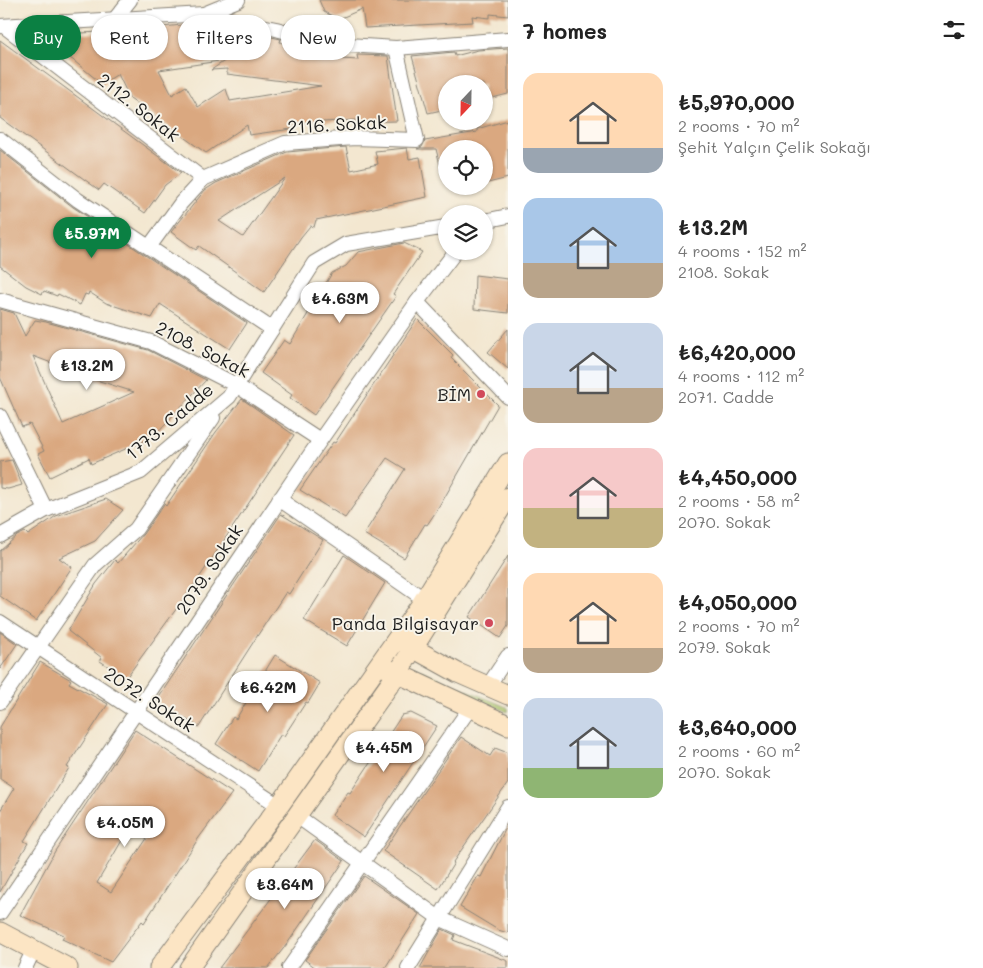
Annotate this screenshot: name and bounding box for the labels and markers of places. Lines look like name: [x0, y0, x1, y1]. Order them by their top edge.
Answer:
pin: ₺5.97M: [51, 216, 133, 259]
pin: ₺4.63M: [299, 282, 381, 324]
pin: ₺13.2M: [46, 348, 128, 391]
place label: BİM: [438, 382, 471, 406]
marker: BİM: [475, 388, 487, 400]
place label: Panda Bilgisayar: [332, 611, 479, 635]
marker: Panda Bilgisayar: [483, 617, 495, 629]
pin: ₺6.42M: [227, 670, 309, 713]
pin: ₺4.45M: [343, 730, 425, 773]
pin: ₺4.05M: [84, 806, 166, 848]
pin: ₺3.64M: [244, 868, 326, 910]

